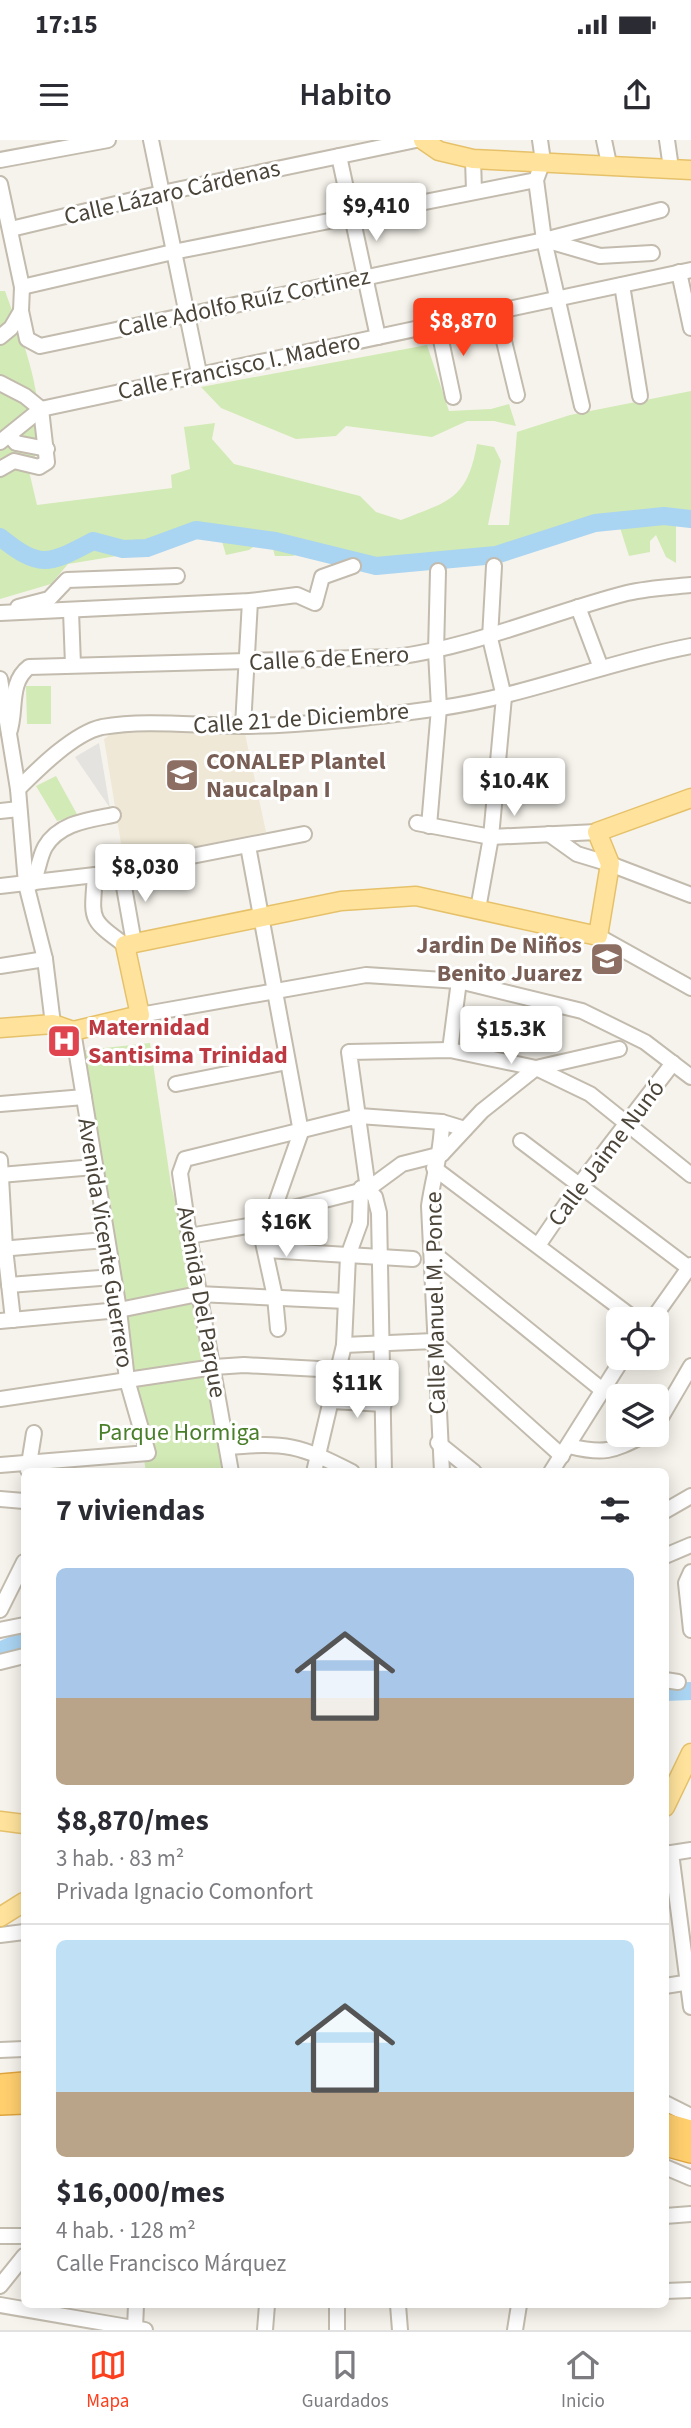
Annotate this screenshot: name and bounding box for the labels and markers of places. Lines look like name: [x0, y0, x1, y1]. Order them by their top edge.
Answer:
pin: $9,410: [319, 183, 433, 243]
pin: $8,870: [406, 298, 520, 358]
place label: CONALEP Plantel Naucalpan I: [206, 744, 386, 807]
school or university icon: CONALEP Plantel Naucalpan I: [163, 756, 201, 794]
pin: $10.4K: [457, 758, 571, 818]
pin: $8,030: [88, 844, 202, 904]
place label: Jardin De Niños Benito Juarez: [416, 928, 582, 991]
school or university icon: Jardin De Niños Benito Juarez: [588, 940, 626, 978]
pin: $15.3K: [454, 1006, 568, 1066]
place label: Maternidad Santisima Trinidad: [88, 1010, 288, 1073]
hospital icon: Maternidad Santisima Trinidad: [45, 1022, 83, 1060]
pin: $16K: [245, 1200, 327, 1259]
pin: $11K: [316, 1360, 398, 1420]

